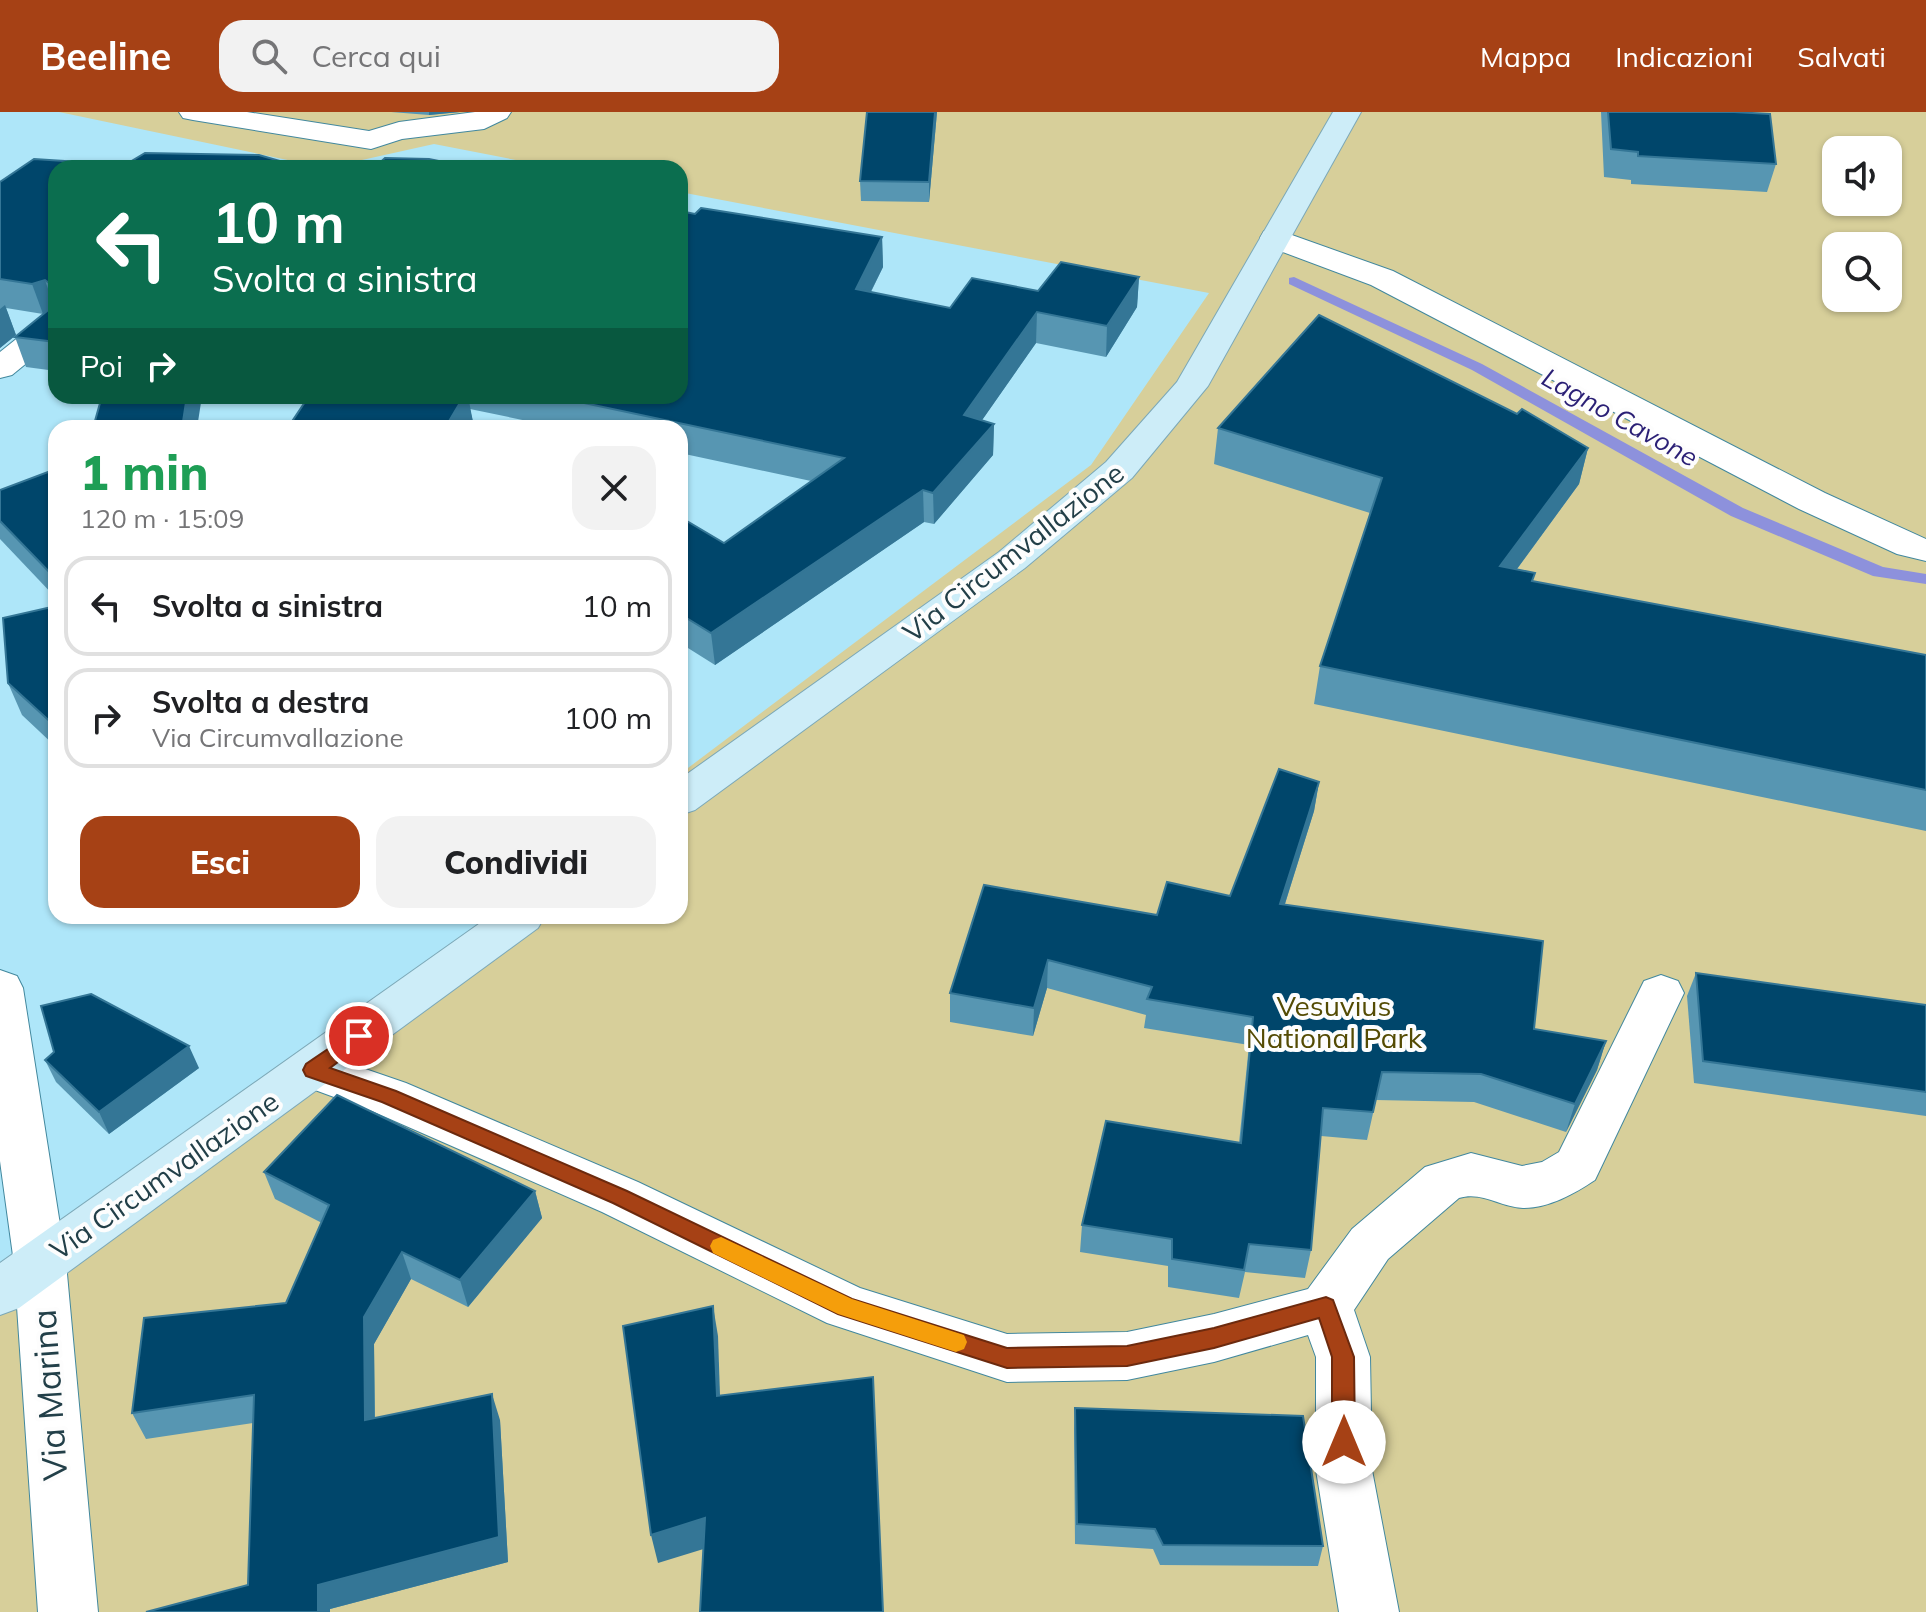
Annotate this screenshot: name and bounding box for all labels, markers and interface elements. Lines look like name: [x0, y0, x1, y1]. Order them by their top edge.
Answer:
search box: [219, 20, 779, 92]
text: Beeline: [40, 32, 171, 80]
icon: search: [247, 34, 291, 78]
text: Cerca qui: [311, 37, 441, 75]
text: Mappa: [1480, 39, 1571, 74]
text: Indicazioni: [1615, 39, 1753, 74]
text: Salvati: [1797, 39, 1886, 74]
map controls: [1822, 136, 1902, 312]
button: sound: [1822, 136, 1902, 216]
text: 10 m: [212, 187, 345, 257]
icon: left: [80, 192, 184, 296]
button: search: [1822, 232, 1902, 312]
text: Svolta a sinistra: [212, 256, 478, 301]
icon: right: [139, 344, 183, 388]
text: Poi: [80, 347, 123, 385]
water label: Lagno Cavone: [1536, 361, 1704, 473]
text: 1 min: [80, 442, 209, 502]
button: close: [572, 446, 656, 530]
street label: Via Circumvallazione: [895, 455, 1131, 649]
text: 120 m · 15:09: [80, 502, 244, 535]
icon: left: [84, 584, 128, 628]
text: Svolta a sinistra: [152, 587, 383, 625]
text: 10 m: [582, 587, 652, 625]
text: Svolta a destra: [152, 683, 369, 721]
icon: right: [84, 696, 128, 740]
text: 100 m: [564, 699, 652, 737]
text: Via Circumvallazione: [152, 721, 404, 754]
button: Esci: [80, 816, 360, 908]
button: Condividi: [376, 816, 656, 908]
park label: Vesuvius National Park: [1246, 988, 1423, 1055]
pin: [325, 1002, 393, 1070]
icon: arrive: [337, 1014, 381, 1058]
street label: Via Circumvallazione: [43, 1083, 285, 1267]
street label: Via Marina: [22, 1308, 76, 1482]
position arrow: [1302, 1400, 1386, 1484]

